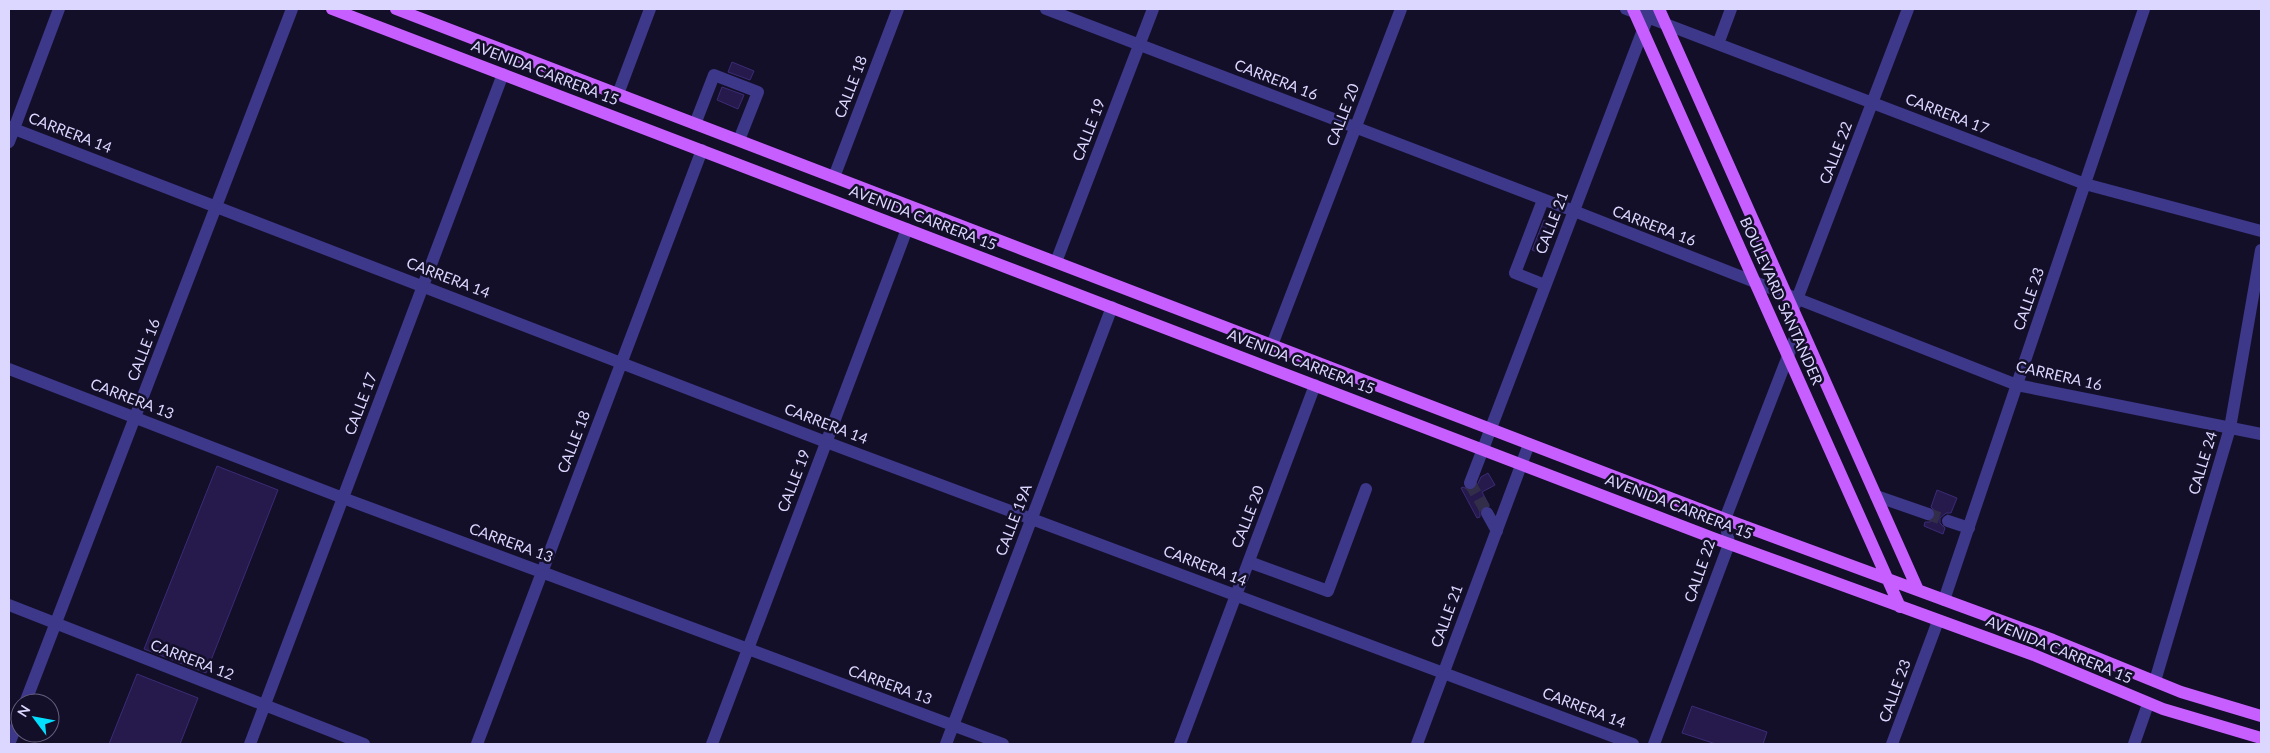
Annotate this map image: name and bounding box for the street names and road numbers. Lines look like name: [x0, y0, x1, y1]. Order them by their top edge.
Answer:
street label: AVENIDA CARRERA 15: [469, 36, 622, 108]
street label: CALLE 18: [830, 53, 870, 120]
street label: CARRERA 16: [1232, 55, 1321, 103]
street label: CALLE 20: [1322, 81, 1362, 148]
street label: CARRERA 17: [1903, 89, 1992, 137]
street label: CALLE 19: [1068, 96, 1108, 163]
street label: CARRERA 14: [26, 108, 115, 156]
street label: CALLE 22: [1815, 119, 1855, 186]
street label: AVENIDA CARRERA 15: [847, 181, 1000, 253]
street label: CALLE 21: [1531, 189, 1571, 256]
street label: CARRERA 16: [1610, 201, 1699, 249]
street label: BOULEVARD SANTANDER: [1737, 214, 1827, 388]
street label: CARRERA 14: [404, 253, 493, 301]
street label: CALLE 23: [2009, 265, 2047, 333]
street label: CALLE 16: [123, 316, 163, 383]
street label: AVENIDA CARRERA 15: [1225, 325, 1378, 397]
street label: CARRERA 16: [2014, 356, 2104, 394]
street label: CALLE 17: [340, 370, 380, 437]
street label: CARRERA 13: [88, 374, 177, 422]
street label: CARRERA 14: [782, 399, 871, 447]
street label: CALLE 18: [553, 408, 593, 475]
street label: CALLE 24: [2184, 428, 2220, 497]
street label: CALLE 19: [773, 447, 813, 514]
street label: AVENIDA CARRERA 15: [1603, 470, 1756, 542]
street label: CALLE 19A: [991, 480, 1035, 558]
street label: CALLE 20: [1227, 483, 1267, 550]
street label: CARRERA 13: [467, 519, 556, 566]
street label: CALLE 22: [1680, 537, 1718, 605]
street label: CARRERA 14: [1161, 541, 1250, 589]
street label: CALLE 21: [1426, 582, 1466, 650]
street label: AVENIDA CARRERA 15: [1984, 611, 2135, 687]
street label: CARRERA 12: [148, 635, 237, 683]
street label: CALLE 23: [1874, 657, 1914, 725]
street label: CARRERA 13: [846, 661, 935, 708]
street label: CARRERA 14: [1540, 683, 1629, 731]

